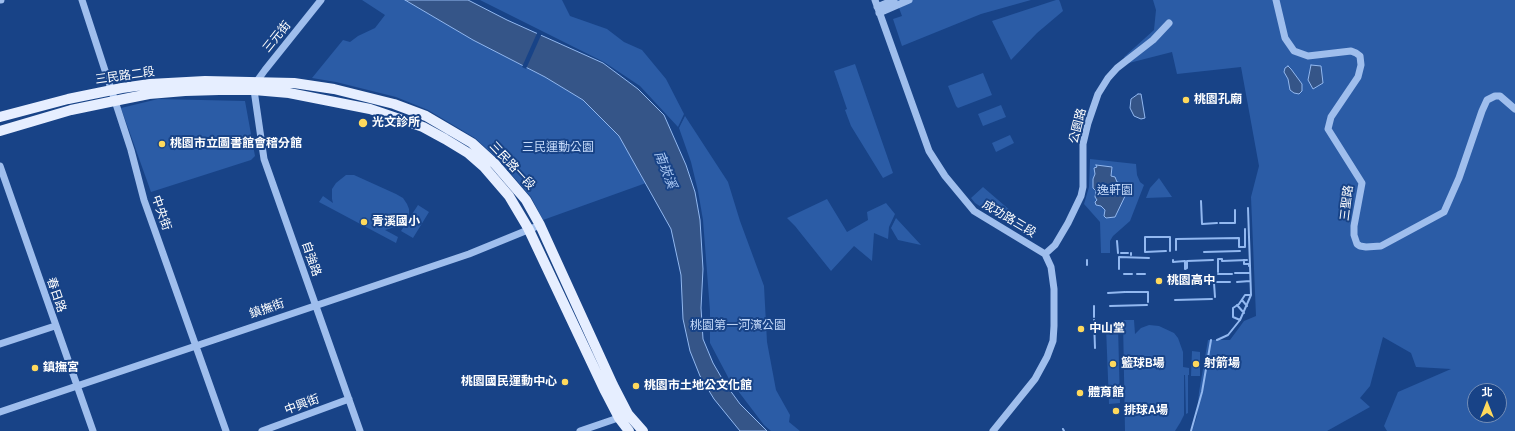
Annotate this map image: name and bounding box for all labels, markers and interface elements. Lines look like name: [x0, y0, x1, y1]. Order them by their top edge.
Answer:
street label: 三元街: [260, 18, 294, 56]
street label: 三民路二段: [94, 65, 156, 87]
place label: 桃園孔廟: [1194, 93, 1242, 107]
marker: 桃園孔廟: [1181, 95, 1191, 105]
street label: 公園路: [1067, 107, 1089, 145]
place label: 光文診所: [372, 116, 420, 130]
marker: 光文診所: [357, 117, 369, 129]
place label: 桃園市立圖書館會稽分館: [170, 137, 302, 151]
marker: 桃園市立圖書館會稽分館: [157, 139, 167, 149]
street label: 三民路一段: [486, 139, 538, 193]
park label: 三民運動公園: [522, 141, 594, 155]
water label: 南崁溪: [651, 149, 679, 191]
park label: 逸軒園: [1097, 184, 1133, 198]
street label: 三聖路: [1338, 184, 1356, 222]
street label: 中央街: [148, 194, 174, 232]
street label: 成功路三段: [980, 197, 1038, 241]
place label: 青溪國小: [372, 215, 420, 229]
marker: 青溪國小: [359, 217, 369, 227]
street label: 自強路: [298, 240, 324, 278]
place label: 桃園高中: [1167, 274, 1215, 288]
street label: 春日路: [43, 276, 69, 314]
marker: 桃園高中: [1154, 276, 1164, 286]
street label: 鎮撫街: [248, 296, 286, 322]
park label: 桃園第一河濱公園: [690, 319, 786, 333]
place label: 中山堂: [1089, 322, 1125, 336]
marker: 中山堂: [1076, 324, 1086, 334]
place label: 籃球B場: [1121, 357, 1165, 371]
place label: 射箭場: [1204, 357, 1240, 371]
marker: 籃球B場: [1108, 359, 1118, 369]
marker: 射箭場: [1191, 359, 1201, 369]
place label: 鎮撫宮: [43, 361, 79, 375]
marker: 鎮撫宮: [30, 363, 40, 373]
place label: 桃園國民運動中心: [461, 375, 557, 389]
marker: 桃園國民運動中心: [560, 377, 570, 387]
place label: 桃園市土地公文化館: [644, 379, 752, 393]
marker: 桃園市土地公文化館: [631, 381, 641, 391]
north arrow: [1467, 383, 1507, 423]
text: 北: [1482, 384, 1493, 399]
place label: 體育館: [1088, 386, 1124, 400]
marker: 體育館: [1075, 388, 1085, 398]
street label: 中興街: [283, 392, 321, 418]
place label: 排球A場: [1124, 404, 1168, 418]
marker: 排球A場: [1111, 406, 1121, 416]

